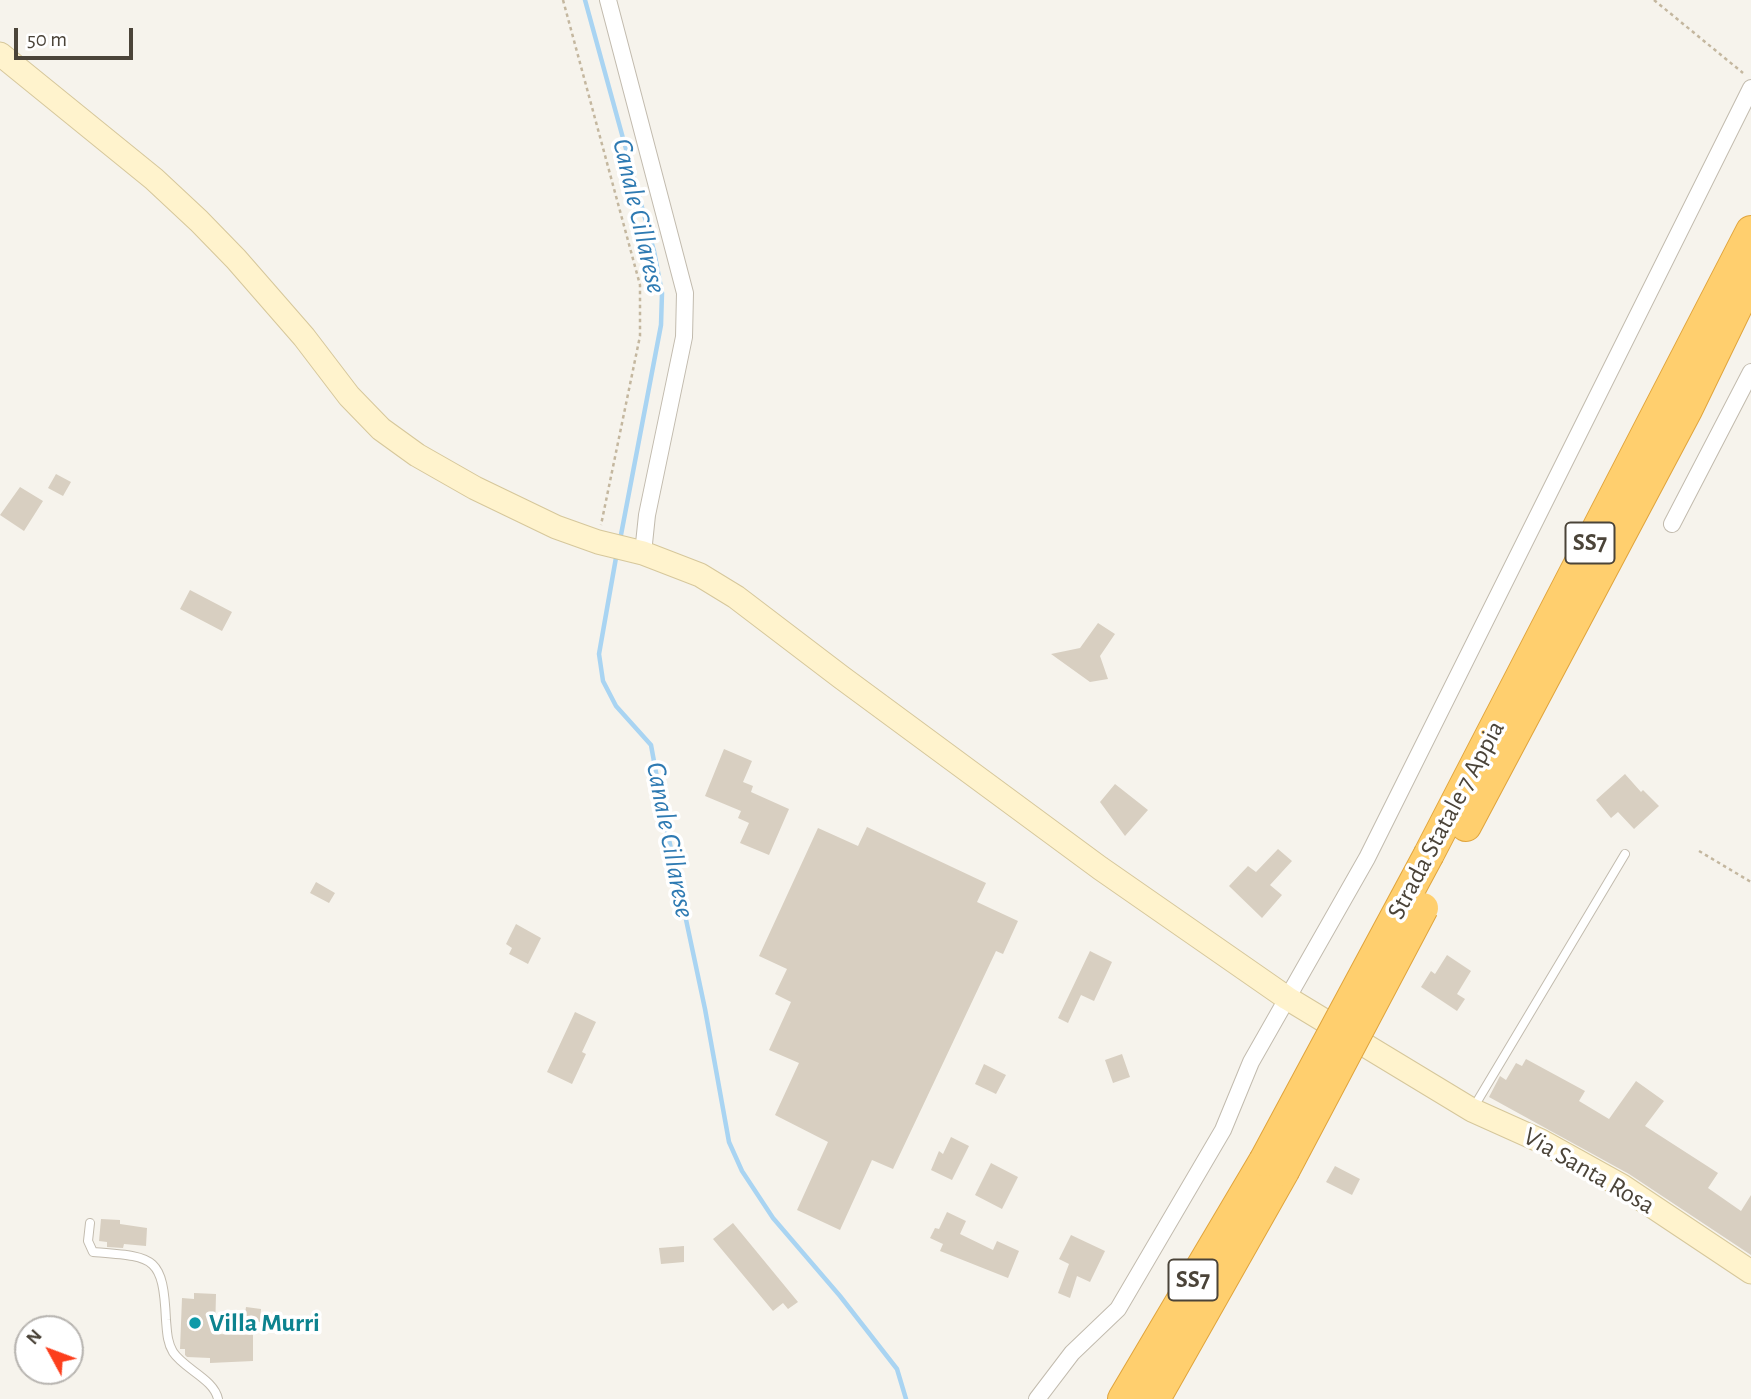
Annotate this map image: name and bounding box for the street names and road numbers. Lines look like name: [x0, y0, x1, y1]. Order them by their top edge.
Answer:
road number: SS7: [1566, 522, 1614, 564]
street label: Strada Statale 7 Appia: [1380, 715, 1512, 925]
street label: Via Santa Rosa: [1518, 1121, 1660, 1221]
road number: SS7: [1168, 1260, 1218, 1300]

